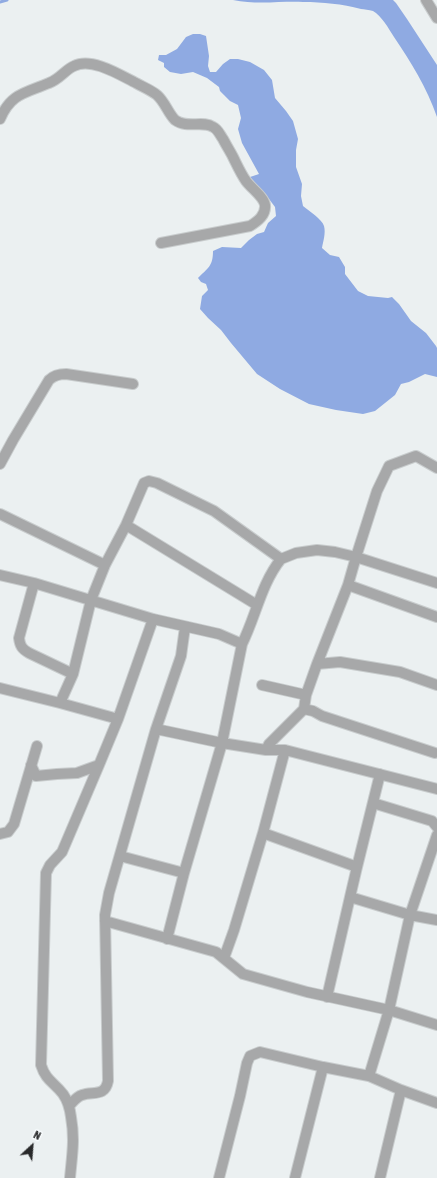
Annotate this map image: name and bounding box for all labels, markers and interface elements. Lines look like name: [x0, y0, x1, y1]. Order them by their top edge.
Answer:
north arrow: [12, 1126, 52, 1166]
text: N: [32, 1128, 43, 1142]

